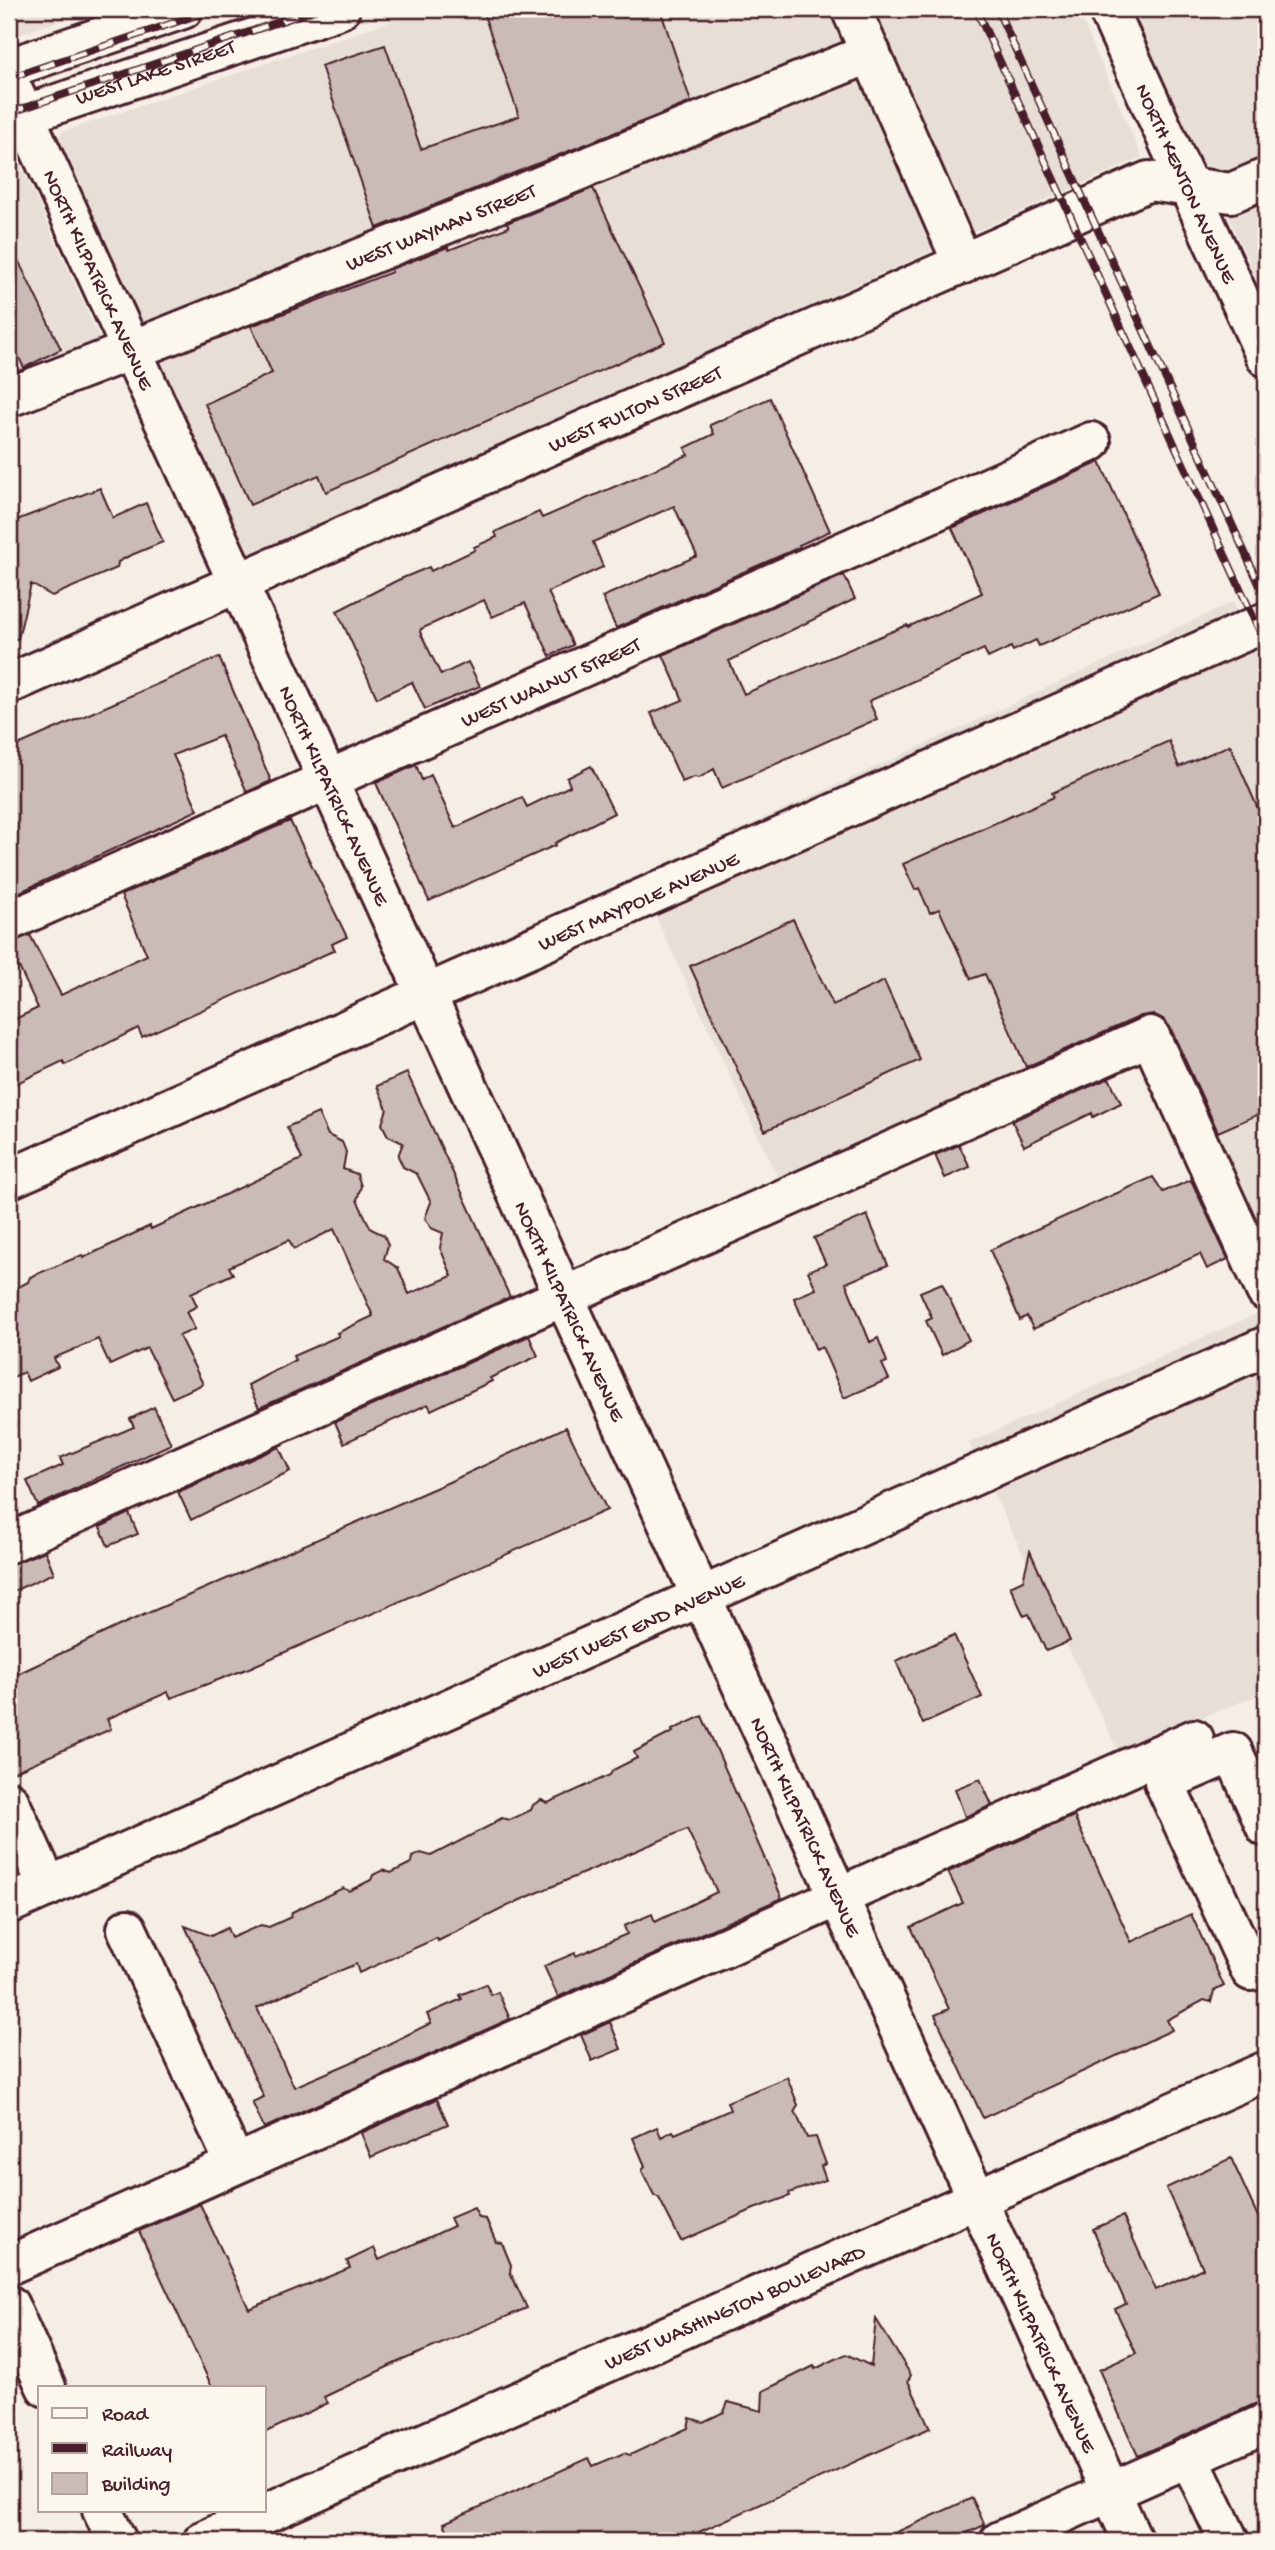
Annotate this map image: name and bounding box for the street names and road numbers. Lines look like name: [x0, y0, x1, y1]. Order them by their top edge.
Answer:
street label: WEST LAKE STREET: [73, 36, 240, 113]
street label: NORTH KENTON AVENUE: [1128, 81, 1240, 289]
street label: NORTH KILPATRICK AVENUE: [35, 167, 157, 396]
street label: WEST WAYMAN STREET: [343, 180, 541, 279]
street label: WEST FULTON STREET: [546, 362, 728, 460]
street label: WEST WALNUT STREET: [458, 634, 646, 735]
street label: NORTH KILPATRICK AVENUE: [271, 683, 393, 911]
street label: WEST MAYPOLE AVENUE: [535, 848, 744, 959]
street label: NORTH KILPATRICK AVENUE: [506, 1198, 629, 1427]
street label: WEST WEST END AVENUE: [529, 1570, 750, 1686]
street label: NORTH KILPATRICK AVENUE: [742, 1714, 865, 1943]
street label: NORTH KILPATRICK AVENUE: [978, 2230, 1100, 2458]
street label: WEST WASHINGTON BOULEVARD: [602, 2241, 870, 2378]

